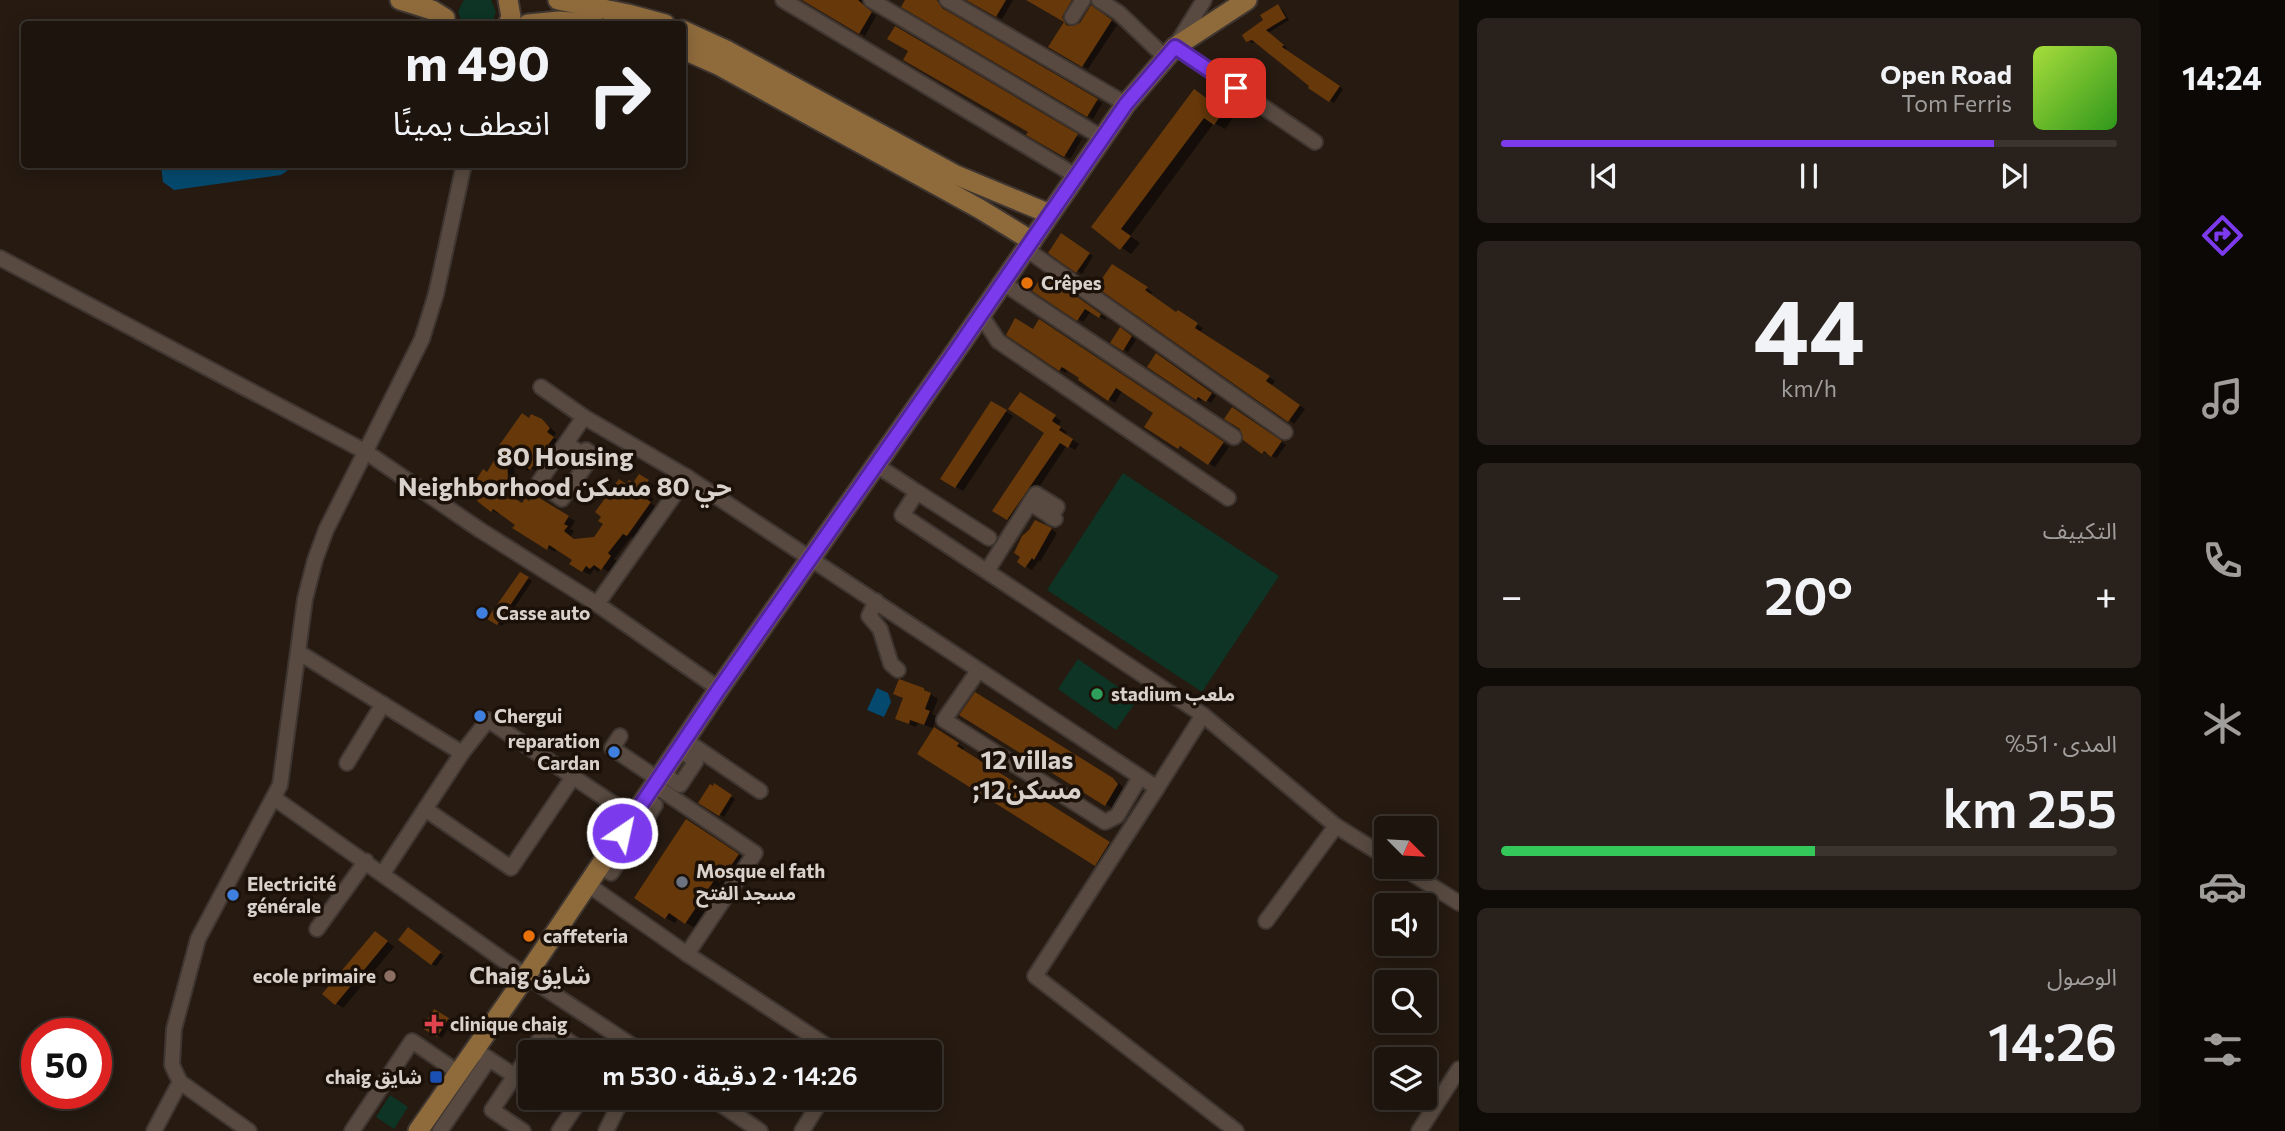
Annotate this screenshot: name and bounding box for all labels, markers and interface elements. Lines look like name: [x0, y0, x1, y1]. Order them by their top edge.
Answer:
text: 490 m: [405, 31, 550, 91]
icon: right: [574, 49, 665, 140]
text: 14:24: [2182, 57, 2262, 97]
pin: [1206, 58, 1266, 118]
text: Open Road: [1880, 58, 2012, 89]
icon: arrive: [1217, 69, 1255, 107]
text: Tom Ferris: [1901, 89, 2012, 117]
text: انعطف يمينًا: [393, 102, 550, 142]
icon: previous: [1585, 157, 1623, 195]
icon: pause: [1790, 157, 1828, 195]
icon: next: [1995, 157, 2033, 195]
icon: directions: [2198, 211, 2247, 260]
place label: Crêpes: [1041, 271, 1102, 294]
text: 44: [1753, 272, 1865, 384]
marker: Crêpes: [1019, 275, 1035, 291]
text: km/h: [1781, 374, 1837, 402]
icon: music: [2198, 374, 2247, 423]
district label: 80 Housing Neighborhood حي 80 مسكن: [398, 440, 732, 508]
text: التكييف: [2043, 516, 2117, 544]
icon: phone: [2198, 536, 2247, 585]
text: 20°: [1764, 562, 1853, 626]
text: −: [1501, 571, 1523, 618]
text: +: [2095, 571, 2117, 618]
place label: Casse auto: [496, 601, 590, 624]
marker: Casse auto: [474, 605, 490, 621]
place label: stadium ملعب: [1111, 682, 1235, 705]
marker: stadium ملعب: [1089, 686, 1105, 702]
icon: climate: [2198, 699, 2247, 748]
place label: Chergui: [494, 704, 562, 727]
marker: Chergui: [472, 708, 488, 724]
place label: reparation Cardan: [508, 729, 600, 774]
text: المدى · 51%: [2005, 729, 2117, 757]
district label: 12 villas ;12مسكن: [972, 743, 1082, 805]
marker: reparation Cardan: [606, 744, 622, 760]
text: 255 km: [1943, 775, 2117, 839]
position arrow: [585, 796, 659, 870]
north arrow: [1374, 816, 1437, 878]
map controls: [1374, 816, 1437, 1110]
place label: Mosque el fath مسجد الفتح: [696, 859, 825, 908]
icon: car: [2198, 862, 2247, 911]
place label: Electricité générale: [247, 872, 336, 917]
marker: Mosque el fath مسجد الفتح: [674, 874, 690, 890]
marker: Electricité générale: [225, 887, 241, 903]
button: sound: [1374, 893, 1437, 956]
place label: caffeteria: [543, 924, 628, 947]
marker: caffeteria: [521, 928, 537, 944]
district label: Chaig شايق: [469, 961, 591, 991]
text: الوصول: [2047, 962, 2117, 990]
place label: ecole primaire: [253, 964, 376, 987]
marker: ecole primaire: [382, 968, 398, 984]
button: search: [1374, 970, 1437, 1033]
text: 14:26: [1988, 1008, 2117, 1072]
place label: clinique chaig: [450, 1012, 568, 1035]
marker: clinique chaig: [424, 1014, 444, 1034]
speed limit sign: 50: [21, 1018, 112, 1109]
icon: filters: [2198, 1025, 2247, 1074]
button: layers: [1374, 1047, 1437, 1110]
text: 14:26 · 2 دقيقة · 530 m: [602, 1059, 858, 1090]
place label: chaig شايق: [325, 1065, 422, 1089]
marker: chaig شايق: [428, 1069, 444, 1085]

